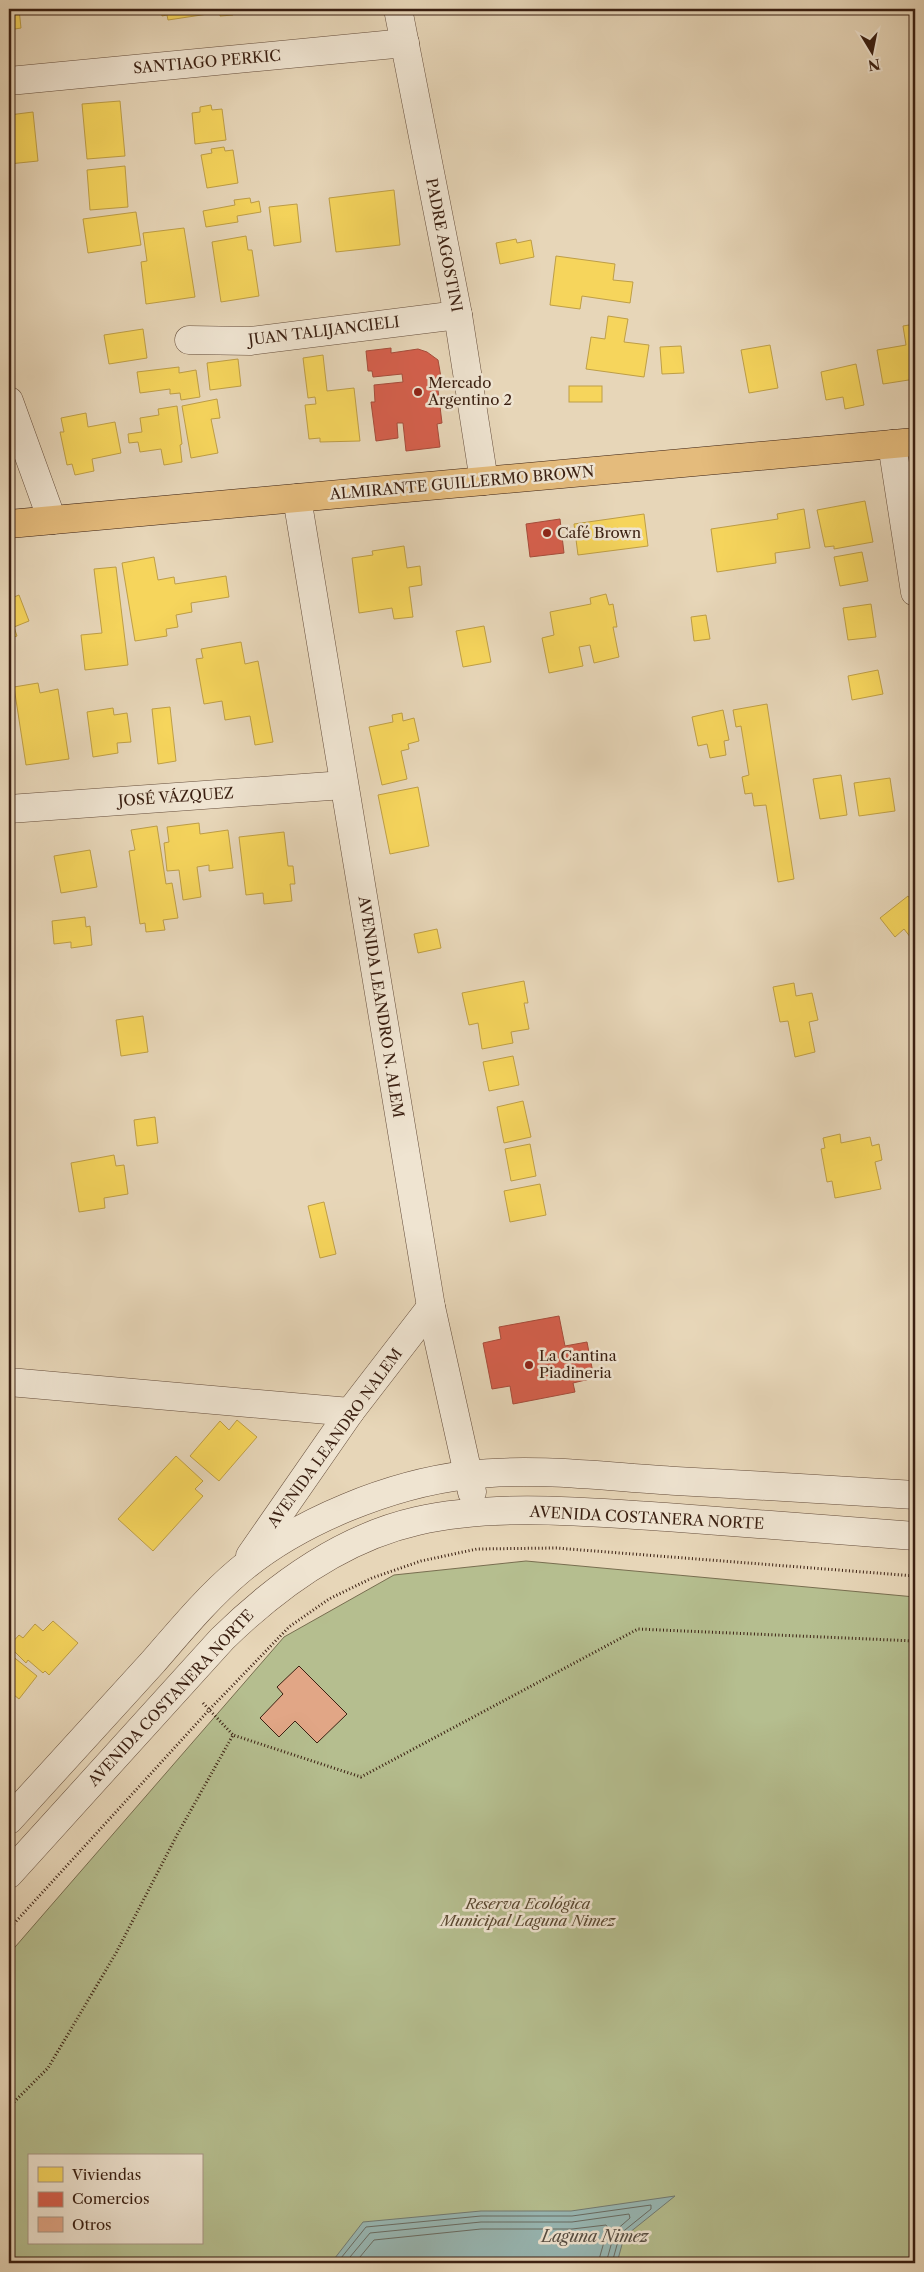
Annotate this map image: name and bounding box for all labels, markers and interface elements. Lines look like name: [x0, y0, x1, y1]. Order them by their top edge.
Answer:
north arrow: [846, 28, 896, 78]
street label: SANTIAGO PERKIC: [132, 46, 282, 77]
text: N: [867, 55, 882, 75]
street label: PADRE AGOSTINI: [422, 176, 467, 313]
street label: JUAN TALIJANCIELI: [245, 312, 401, 349]
place label: Mercado Argentino 2: [427, 373, 512, 409]
marker: Mercado Argentino 2: [412, 386, 424, 398]
street label: ALMIRANTE GUILLERMO BROWN: [328, 461, 595, 504]
place label: Café Brown: [557, 523, 642, 542]
marker: Café Brown: [541, 527, 553, 539]
street label: JOSÉ VÁZQUEZ: [115, 783, 234, 810]
street label: AVENIDA LEANDRO N. ALEM: [354, 894, 408, 1119]
street label: AVENIDA LEANDRO NALEM: [263, 1344, 406, 1532]
place label: La Cantina Piadineria: [539, 1346, 617, 1382]
marker: La Cantina Piadineria: [523, 1359, 535, 1371]
street label: AVENIDA COSTANERA NORTE: [528, 1502, 765, 1533]
street label: AVENIDA COSTANERA NORTE: [83, 1605, 258, 1791]
park label: Reserva Ecológica Municipal Laguna Nimez: [439, 1894, 616, 1930]
legend: [28, 2154, 202, 2244]
text: Viviendas: [71, 2165, 141, 2184]
text: Comercios: [72, 2189, 149, 2208]
text: Otros: [72, 2215, 112, 2234]
water label: Laguna Nimez: [539, 2226, 650, 2246]

